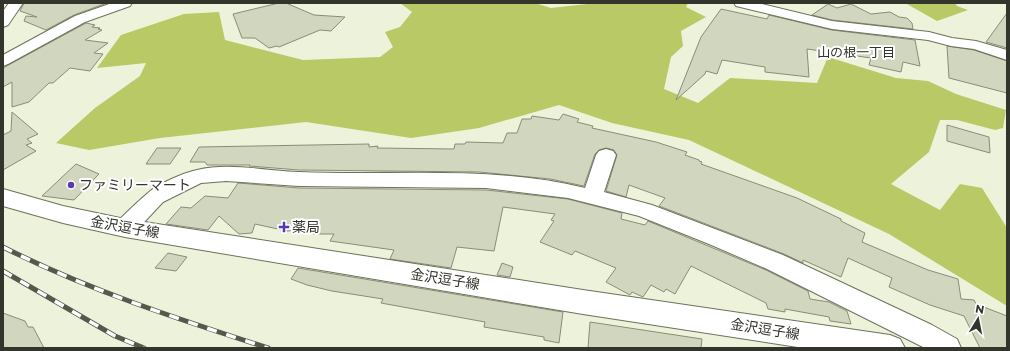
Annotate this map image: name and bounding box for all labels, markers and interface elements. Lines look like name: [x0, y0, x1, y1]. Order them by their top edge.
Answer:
district label: 山の根一丁目: [817, 44, 895, 60]
place label: ファミリーマート: [79, 176, 191, 194]
marker: ファミリーマート: [66, 180, 76, 190]
street label: 金沢逗子線: [89, 212, 161, 242]
place label: 薬局: [292, 218, 320, 236]
marker: 薬局: [279, 222, 289, 232]
street label: 金沢逗子線: [409, 265, 481, 293]
north arrow: [958, 299, 998, 339]
text: N: [974, 301, 985, 317]
street label: 金沢逗子線: [729, 315, 801, 343]

